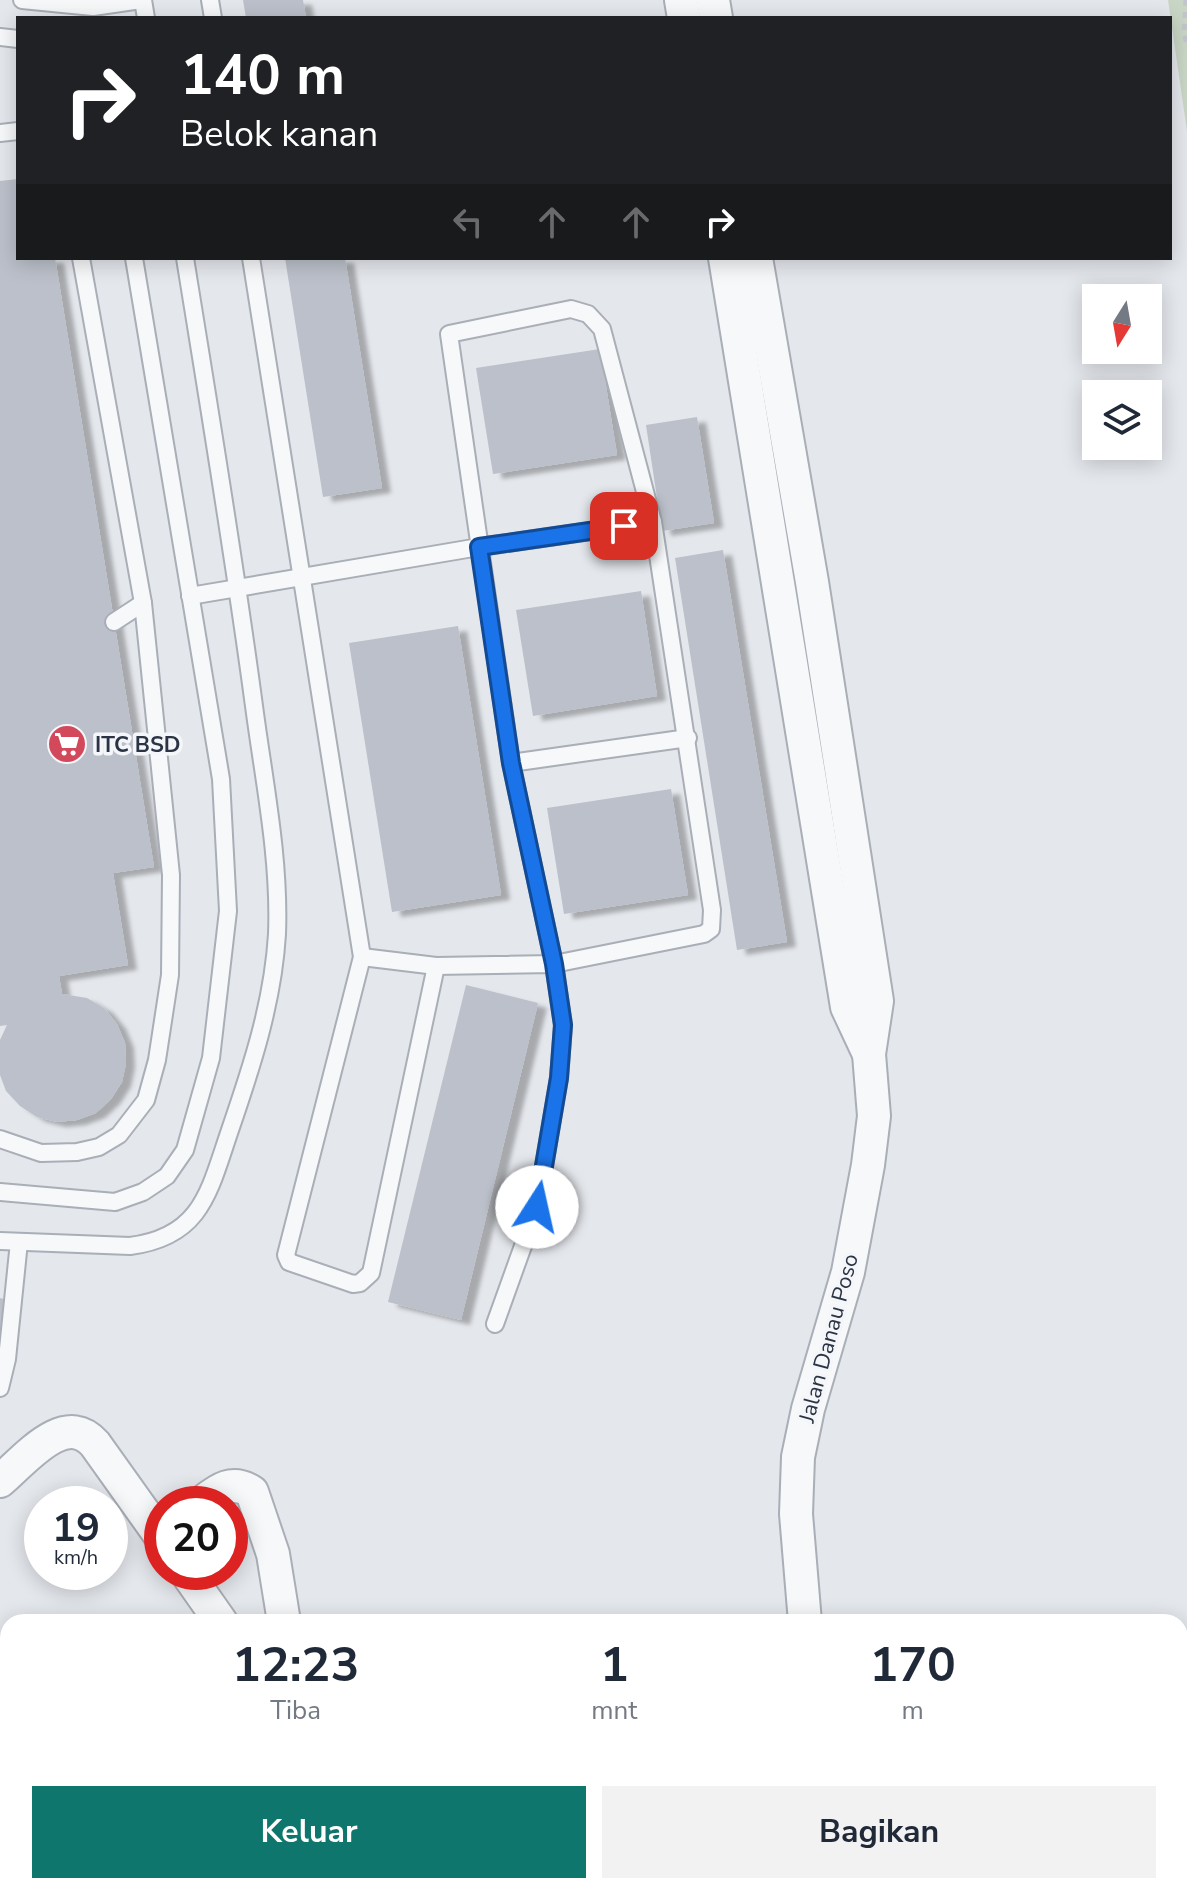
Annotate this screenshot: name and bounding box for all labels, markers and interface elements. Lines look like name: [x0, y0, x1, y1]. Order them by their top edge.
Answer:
text: 140 m: [180, 37, 345, 114]
icon: right: [48, 48, 152, 152]
text: Belok kanan: [180, 110, 378, 159]
icon: left: [446, 200, 490, 244]
icon: ahead: [530, 200, 574, 244]
icon: ahead: [614, 200, 658, 244]
icon: right: [698, 200, 742, 244]
north arrow: [1082, 284, 1162, 364]
map controls: [1082, 284, 1162, 460]
button: layers: [1082, 380, 1162, 460]
pin: [590, 492, 658, 560]
icon: arrive: [602, 504, 646, 548]
supermarket icon: ITC BSD: [46, 723, 88, 765]
place label: ITC BSD: [95, 730, 181, 760]
position arrow: [495, 1165, 579, 1249]
street label: Jalan Danau Poso: [792, 1250, 866, 1427]
speed limit sign: 20: [144, 1486, 248, 1590]
text: 19: [52, 1501, 100, 1555]
text: km/h: [54, 1544, 98, 1571]
text: 12:23: [232, 1632, 359, 1698]
text: 1: [600, 1632, 629, 1698]
text: 170: [869, 1632, 956, 1698]
text: Tiba: [270, 1693, 321, 1728]
text: mnt: [591, 1693, 637, 1728]
text: m: [902, 1693, 924, 1728]
button: Keluar: [32, 1786, 586, 1878]
button: Bagikan: [602, 1786, 1156, 1878]

